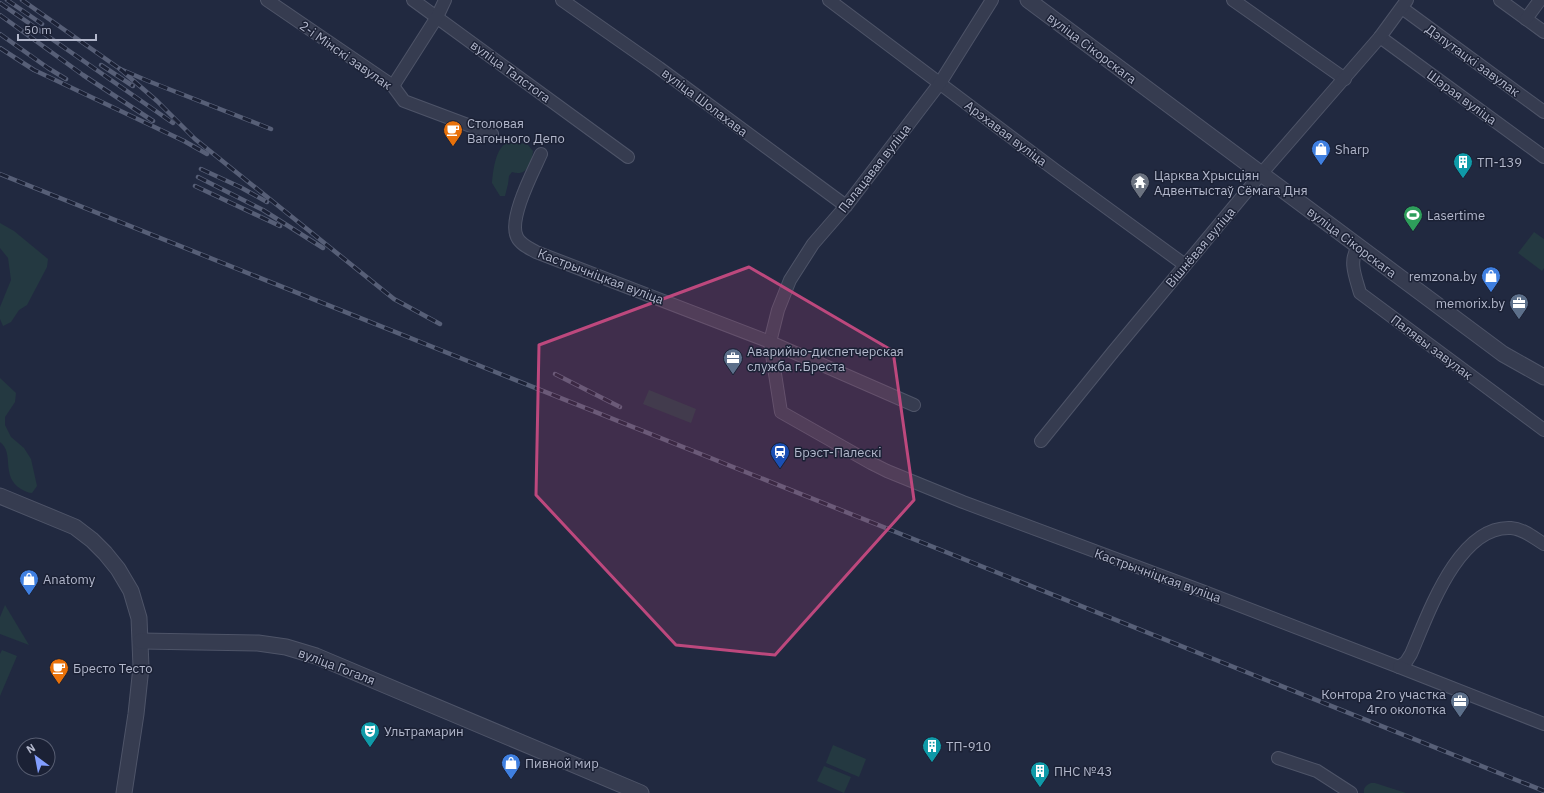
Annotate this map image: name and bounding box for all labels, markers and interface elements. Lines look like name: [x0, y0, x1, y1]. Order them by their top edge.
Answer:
street label: вуліца Сікорскага: [1044, 9, 1140, 88]
scale bar: [18, 16, 96, 42]
street label: 2-і Мінскі завулак: [296, 17, 395, 94]
street label: Дэпутацкі завулак: [1422, 20, 1523, 100]
text: 50 m: [24, 22, 52, 37]
street label: вуліца Талстога: [467, 37, 554, 106]
street label: вуліца Шолахава: [658, 64, 751, 140]
street label: Шэрая вуліца: [1423, 66, 1500, 129]
street label: Арэхавая вуліца: [961, 97, 1050, 170]
place label: Столовая Вагонного Депо: [467, 115, 565, 147]
cafe icon: Столовая Вагонного Депо: [442, 119, 464, 147]
street label: Палацавая вуліца: [834, 120, 914, 216]
shop icon: Sharp: [1310, 138, 1332, 166]
place label: Sharp: [1335, 141, 1369, 158]
building icon: ТП-139: [1452, 151, 1474, 179]
place label: ТП-139: [1477, 154, 1522, 171]
place label: Царква Хрысціян Адвентыстаў Сёмага Дня: [1154, 167, 1308, 199]
temple icon: Царква Хрысціян Адвентыстаў Сёмага Дня: [1129, 171, 1151, 199]
street label: вуліца Сікорскага: [1304, 203, 1400, 282]
street label: Вішнёвая вуліца: [1162, 204, 1239, 291]
sports icon: Lasertime: [1402, 204, 1424, 232]
place label: Lasertime: [1427, 207, 1485, 224]
street label: Кастрычніцкая вуліца: [535, 245, 666, 308]
shop icon: remzona.by: [1480, 265, 1502, 293]
place label: remzona.by: [1409, 268, 1478, 285]
office icon: memorix.by: [1508, 292, 1530, 320]
place label: memorix.by: [1436, 295, 1506, 312]
street label: Палявы завулак: [1387, 311, 1476, 384]
place label: Аварийно-диспетчерская служба г.Бреста: [747, 343, 904, 375]
office icon: Аварийно-диспетчерская служба г.Бреста: [722, 347, 744, 375]
station icon: Брэст-Палескі: [769, 441, 791, 469]
place label: Брэст-Палескі: [794, 444, 881, 461]
street label: Кастрычніцкая вуліца: [1092, 545, 1224, 606]
shop icon: Anatomy: [18, 568, 40, 596]
place label: Anatomy: [43, 571, 96, 588]
street label: вуліца Гогаля: [296, 644, 378, 689]
cafe icon: Бресто Тесто: [48, 657, 70, 685]
place label: Бресто Тесто: [73, 660, 152, 677]
place label: Контора 2го участка 4го околотка: [1321, 686, 1446, 718]
office icon: Контора 2го участка 4го околотка: [1449, 690, 1471, 718]
theatre icon: Ультрамарин: [359, 720, 381, 748]
place label: Ультрамарин: [384, 723, 464, 740]
building icon: ТП-910: [921, 735, 943, 763]
north arrow: [16, 737, 56, 777]
place label: ТП-910: [946, 738, 991, 755]
text: N: [24, 740, 38, 757]
shop icon: Пивной мир: [500, 752, 522, 780]
place label: Пивной мир: [525, 755, 599, 772]
building icon: ПНС №43: [1029, 760, 1051, 788]
place label: ПНС №43: [1054, 763, 1112, 780]

